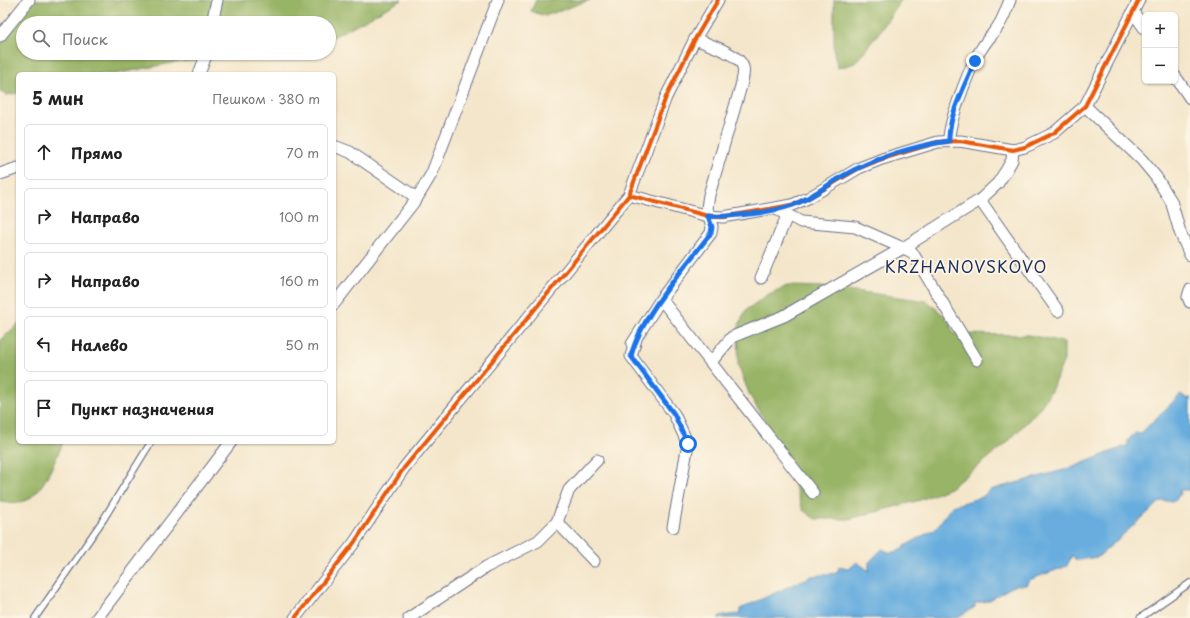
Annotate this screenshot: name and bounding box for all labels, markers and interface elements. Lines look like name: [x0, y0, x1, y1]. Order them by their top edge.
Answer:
map controls: [1142, 12, 1178, 84]
button: +: [1142, 12, 1178, 48]
search box: [16, 16, 336, 60]
icon: search: [30, 27, 52, 49]
text: Поиск: [62, 27, 108, 50]
button: −: [1142, 48, 1178, 84]
route end: [966, 52, 984, 70]
text: 5 мин: [32, 85, 84, 111]
text: Пешком · 380 m: [212, 89, 320, 108]
icon: ahead: [33, 141, 55, 163]
text: Прямо: [71, 141, 122, 164]
text: 70 m: [286, 143, 319, 162]
icon: right: [33, 205, 55, 227]
text: Направо: [71, 205, 140, 228]
text: 100 m: [279, 207, 319, 226]
district label: KRZHANOVSKOVO: [885, 254, 1047, 278]
icon: right: [33, 269, 55, 291]
text: Направо: [71, 269, 140, 292]
text: 160 m: [280, 271, 319, 290]
icon: left: [33, 333, 55, 355]
text: Налево: [71, 333, 128, 356]
text: 50 m: [285, 335, 319, 354]
icon: arrive: [33, 397, 55, 419]
text: Пункт назначения: [71, 397, 214, 420]
route start: [679, 435, 697, 453]

